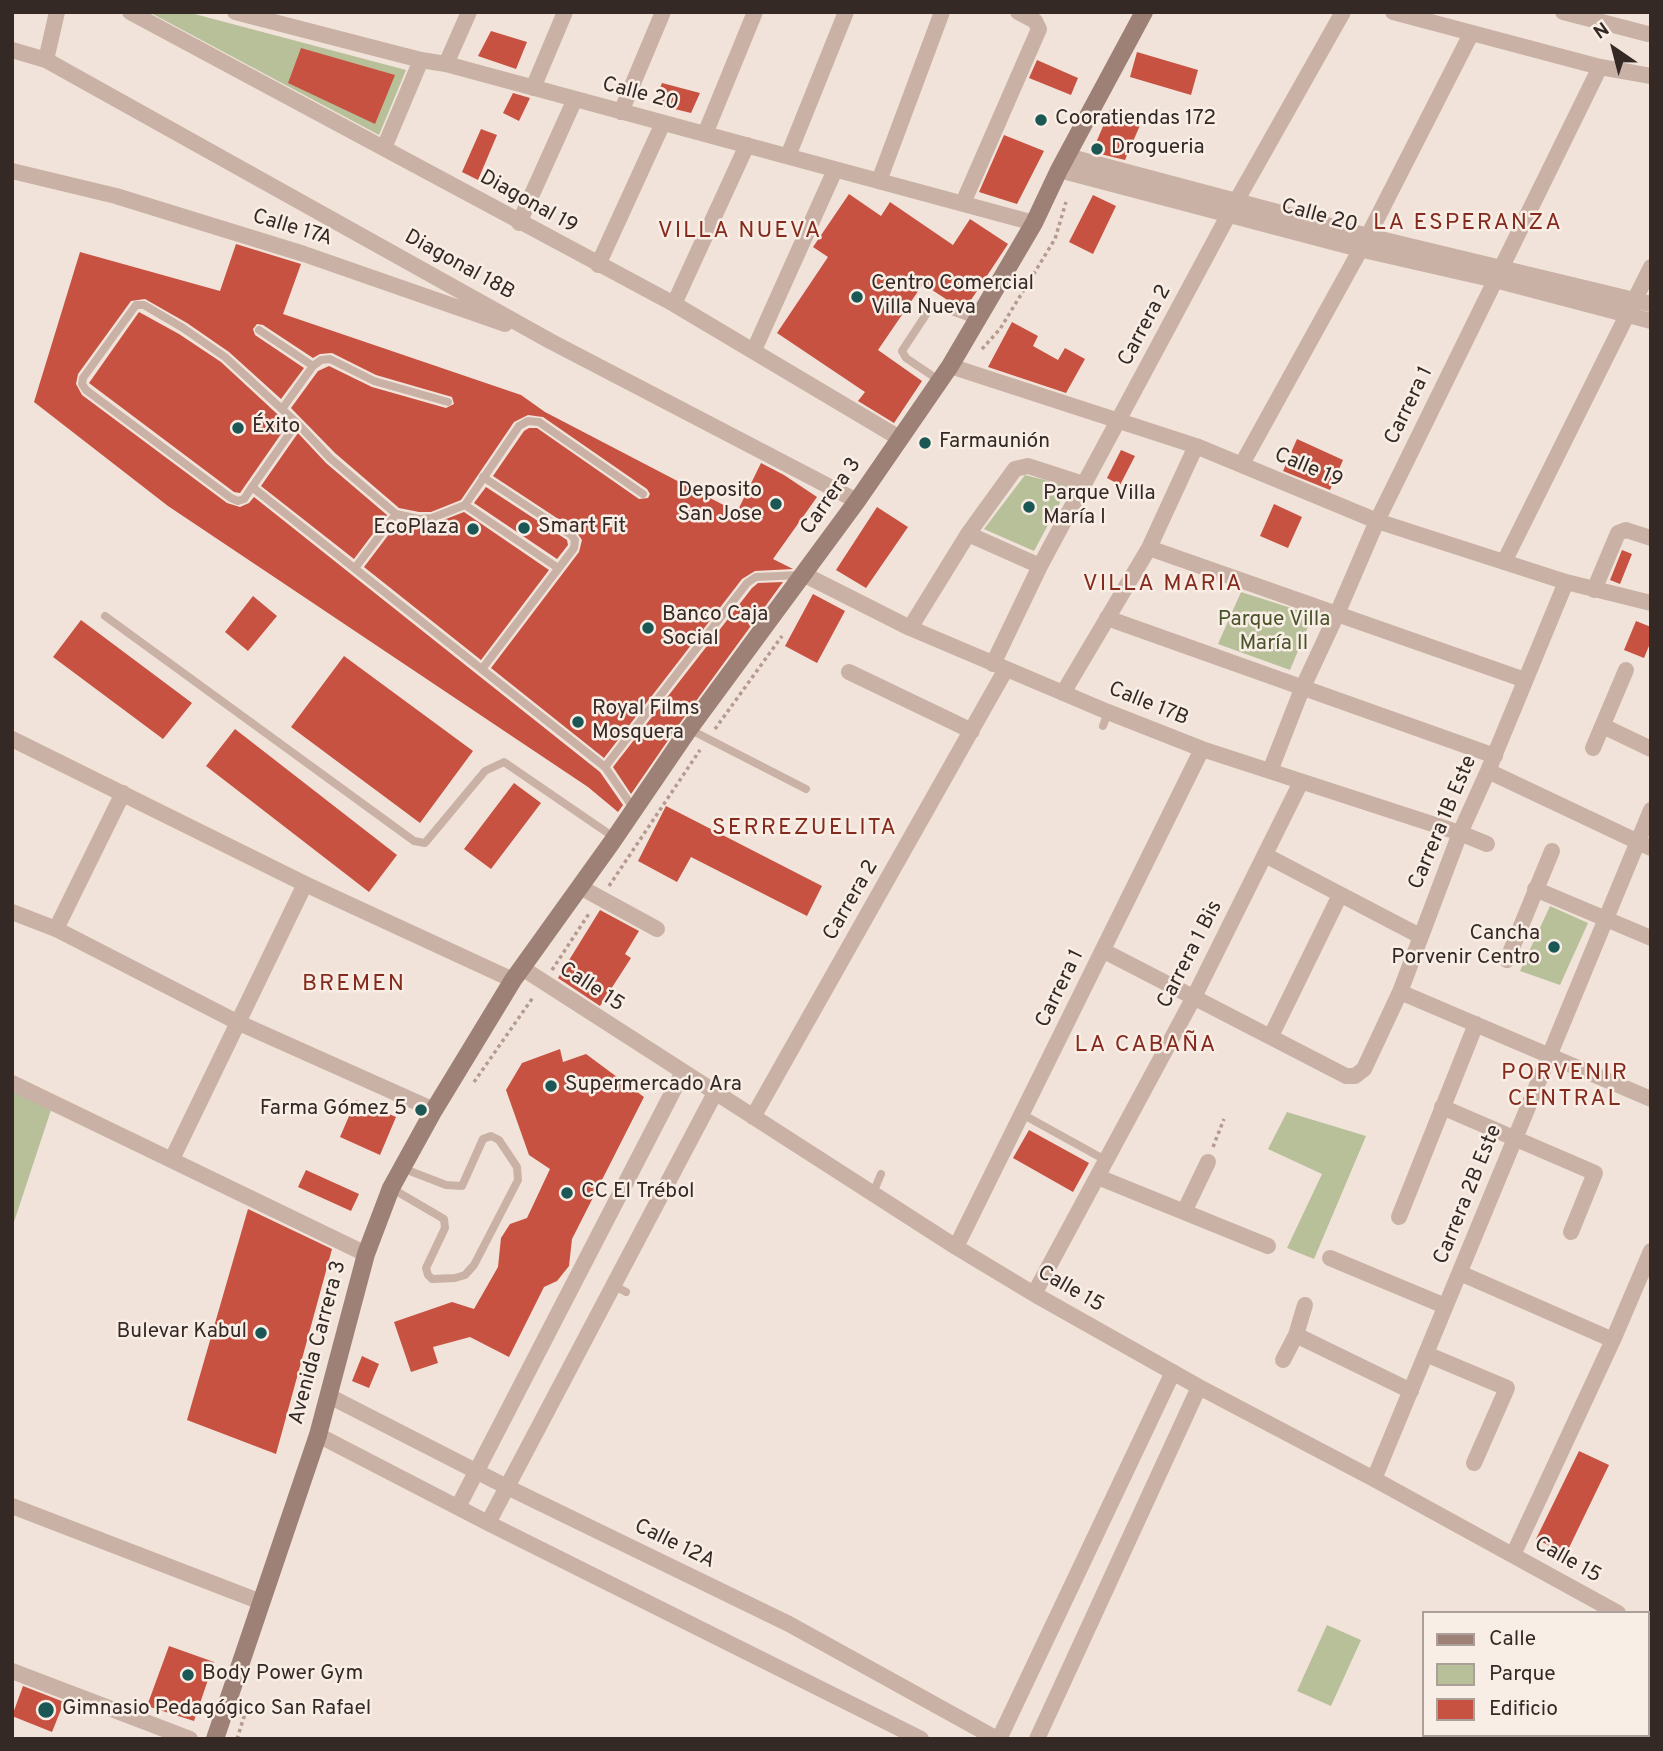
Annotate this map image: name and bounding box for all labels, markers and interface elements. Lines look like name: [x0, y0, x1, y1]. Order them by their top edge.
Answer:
north arrow: [1579, 14, 1649, 84]
text: N: [1589, 18, 1614, 46]
street label: Calle 20: [599, 73, 681, 117]
place label: Cooratiendas 172: [1055, 107, 1216, 133]
marker: Cooratiendas 172: [1033, 112, 1049, 128]
place label: Drogueria: [1111, 136, 1205, 162]
marker: Drogueria: [1089, 141, 1105, 157]
street label: Diagonal 19: [475, 166, 581, 240]
street label: Calle 20: [1278, 195, 1360, 239]
street label: Calle 17A: [249, 205, 335, 253]
district label: LA ESPERANZA: [1375, 210, 1561, 238]
district label: VILLA NUEVA: [659, 218, 821, 246]
street label: Diagonal 18B: [399, 225, 519, 307]
place label: Centro Comercial Villa Nueva: [871, 272, 1034, 322]
street label: Carrera 2: [1114, 281, 1178, 371]
marker: Centro Comercial Villa Nueva: [849, 289, 865, 305]
street label: Carrera 1: [1380, 363, 1440, 449]
place label: Éxito: [252, 415, 300, 441]
marker: Éxito: [230, 420, 246, 436]
place label: Farmaunión: [939, 430, 1050, 456]
marker: Farmaunión: [917, 435, 933, 451]
street label: Calle 19: [1270, 443, 1346, 495]
street label: Carrera 3: [796, 454, 868, 540]
place label: Deposito San Jose: [677, 479, 762, 529]
place label: Parque Villa María I: [1043, 482, 1156, 532]
marker: Deposito San Jose: [768, 496, 784, 512]
marker: Parque Villa María I: [1021, 499, 1037, 515]
place label: Smart Fit: [538, 515, 626, 541]
place label: EcoPlaza: [373, 516, 459, 542]
marker: Smart Fit: [516, 520, 532, 536]
marker: EcoPlaza: [465, 521, 481, 537]
district label: VILLA MARIA: [1084, 571, 1242, 599]
place label: Banco Caja Social: [662, 603, 768, 653]
park label: Parque Villa María II: [1218, 608, 1330, 658]
marker: Banco Caja Social: [640, 620, 656, 636]
street label: Calle 17B: [1104, 678, 1192, 732]
place label: Royal Films Mosquera: [592, 697, 699, 747]
marker: Royal Films Mosquera: [570, 714, 586, 730]
street label: Carrera 1B Este: [1404, 752, 1484, 894]
district label: SERREZUELITA: [714, 815, 896, 843]
street label: Carrera 2: [819, 856, 885, 946]
street label: Carrera 1 Bis: [1153, 897, 1229, 1013]
place label: Cancha Porvenir Centro: [1391, 922, 1540, 972]
marker: Cancha Porvenir Centro: [1546, 939, 1562, 955]
street label: Carrera 1: [1031, 946, 1091, 1032]
street label: Calle 15: [554, 958, 628, 1018]
district label: BREMEN: [303, 971, 405, 999]
district label: LA CABAÑA: [1076, 1032, 1216, 1060]
district label: PORVENIR CENTRAL: [1502, 1060, 1628, 1114]
place label: Supermercado Ara: [565, 1073, 742, 1099]
marker: Supermercado Ara: [543, 1078, 559, 1094]
place label: Farma Gómez 5: [260, 1097, 407, 1123]
marker: Farma Gómez 5: [413, 1102, 429, 1118]
street label: Carrera 2B Este: [1430, 1122, 1508, 1268]
place label: CC El Trébol: [581, 1180, 695, 1206]
marker: CC El Trébol: [559, 1185, 575, 1201]
street label: Avenida Carrera 3: [285, 1258, 353, 1428]
street label: Calle 15: [1032, 1261, 1108, 1319]
place label: Bulevar Kabul: [117, 1320, 247, 1346]
marker: Bulevar Kabul: [253, 1325, 269, 1341]
street label: Calle 12A: [629, 1515, 719, 1575]
street label: Calle 15: [1529, 1532, 1605, 1590]
legend: [1422, 1611, 1649, 1737]
text: Calle: [1489, 1626, 1536, 1653]
text: Parque: [1489, 1661, 1556, 1688]
place label: Body Power Gym: [202, 1662, 363, 1688]
marker: Body Power Gym: [180, 1667, 196, 1683]
text: Edificio: [1489, 1696, 1558, 1723]
place label: Gimnasio Pedagógico San Rafael: [62, 1697, 371, 1723]
marker: Gimnasio Pedagógico San Rafael: [36, 1700, 56, 1720]

